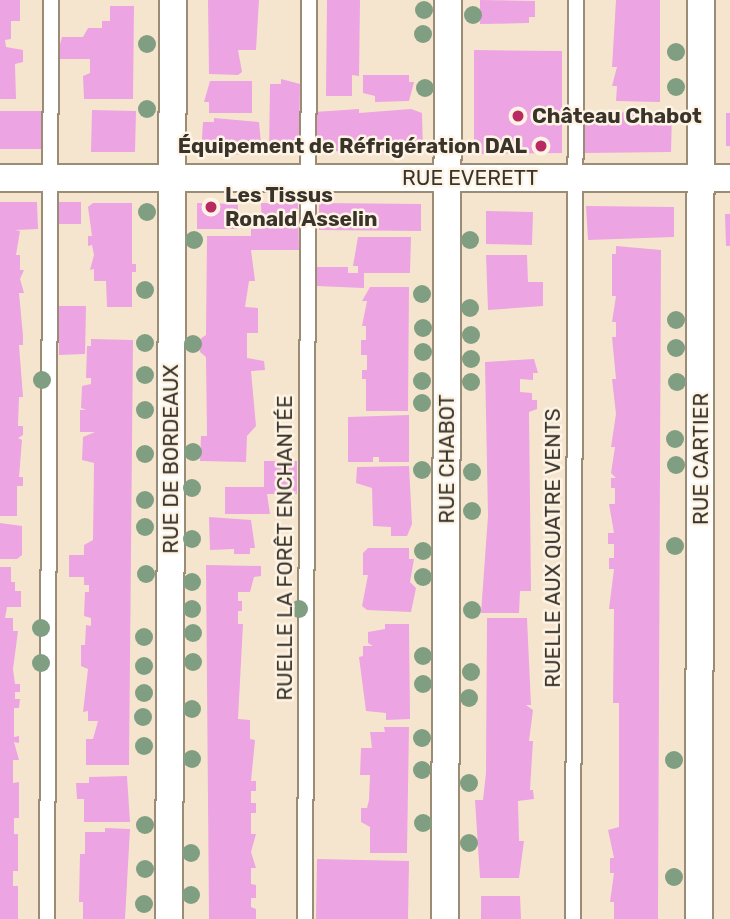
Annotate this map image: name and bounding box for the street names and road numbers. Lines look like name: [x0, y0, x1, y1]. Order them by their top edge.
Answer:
street label: RUE EVERETT: [402, 165, 538, 191]
street label: RUE DE BORDEAUX: [158, 364, 184, 554]
street label: RUE CARTIER: [688, 393, 714, 525]
street label: RUE CHABOT: [434, 394, 460, 524]
street label: RUELLE LA FORÊT ENCHANTÉE: [272, 395, 298, 701]
street label: RUELLE AUX QUATRE VENTS: [540, 408, 566, 688]

